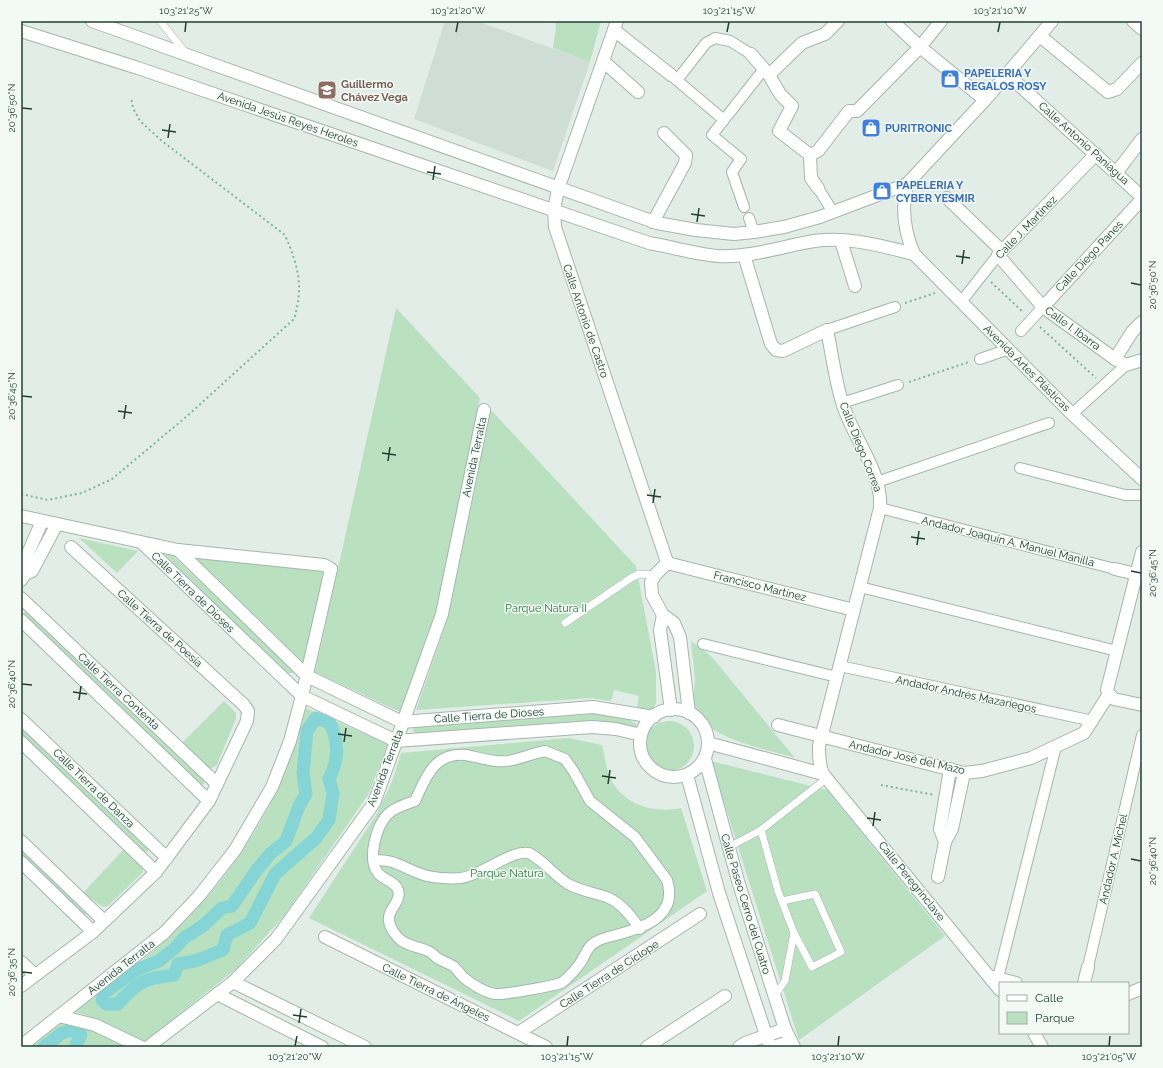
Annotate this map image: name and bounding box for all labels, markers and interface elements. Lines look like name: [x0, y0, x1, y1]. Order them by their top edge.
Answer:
text: 103°21'25"W: [159, 5, 213, 16]
text: 103°21'20"W: [431, 5, 486, 16]
text: 103°21'15"W: [703, 5, 756, 16]
text: 103°21'10"W: [973, 5, 1027, 16]
place label: PAPELERIA Y REGALOS ROSY: [964, 67, 1047, 93]
shop icon: PAPELERIA Y REGALOS ROSY: [939, 68, 961, 90]
place label: Guillermo Chávez Vega: [341, 78, 408, 104]
school or university icon: Guillermo Chávez Vega: [316, 79, 338, 101]
text: 20°36'50"N: [6, 84, 17, 132]
street label: Avenida Jesús Reyes Heroles: [216, 89, 360, 150]
street label: Calle Antonio Paniagua: [1036, 99, 1132, 187]
shop icon: PURITRONIC: [860, 117, 882, 139]
place label: PURITRONIC: [885, 122, 952, 135]
place label: PAPELERIA Y CYBER YESMIR: [896, 179, 976, 205]
shop icon: PAPELERIA Y CYBER YESMIR: [871, 180, 893, 202]
street label: Calle J. Martínez: [993, 193, 1060, 261]
street label: Calle Diego Panes: [1053, 218, 1126, 295]
text: 20°36'50"N: [1147, 261, 1158, 309]
street label: Calle Antonio de Castro: [560, 263, 611, 380]
street label: Calle I. Ibarra: [1042, 304, 1103, 353]
street label: Avenida Artes Plásticas: [981, 322, 1073, 414]
text: 20°36'45"N: [6, 372, 17, 420]
street label: Calle Diego Correa: [837, 400, 884, 494]
street label: Avenida Terralta: [460, 416, 489, 498]
street label: Andador Joaquín A. Manuel Manilla: [920, 514, 1096, 569]
street label: Calle Tierra de Dioses: [148, 549, 237, 635]
text: 20°36'45"N: [1147, 549, 1158, 597]
street label: Francisco Martínez: [712, 569, 808, 604]
street label: Calle Tierra de Poesía: [114, 587, 205, 670]
park label: Parque Natura II: [505, 602, 587, 615]
street label: Calle Tierra Contenta: [75, 650, 162, 733]
text: 20°36'40"N: [6, 660, 17, 708]
street label: Andador Andrés Mazariegos: [894, 673, 1037, 716]
street label: Calle Tierra de Dioses: [433, 705, 545, 726]
street label: Avenida Terralta: [365, 728, 406, 809]
street label: Andador José del Mazo: [848, 738, 967, 777]
street label: Calle Tierra de Danza: [50, 746, 137, 831]
street label: Andador A. Michel: [1097, 813, 1130, 906]
street label: Calle Paseo Cerro del Cuatro: [718, 832, 773, 976]
text: 20°36'40"N: [1147, 837, 1158, 885]
street label: Calle Peregrinclave: [876, 839, 948, 924]
park label: Parque Natura: [470, 867, 544, 880]
street label: Avenida Terralta: [85, 937, 157, 998]
street label: Calle Tierra de Cíclope: [557, 937, 662, 1011]
text: 20°36'35"N: [6, 948, 17, 996]
street label: Calle Tierra de Ángeles: [380, 960, 492, 1024]
legend: [999, 982, 1129, 1034]
text: Calle: [1035, 991, 1063, 1005]
text: Parque: [1035, 1011, 1075, 1025]
text: 103°21'20"W: [268, 1051, 323, 1062]
text: 103°21'15"W: [541, 1051, 594, 1062]
text: 103°21'10"W: [811, 1051, 865, 1062]
text: 103°21'05"W: [1082, 1051, 1137, 1062]

